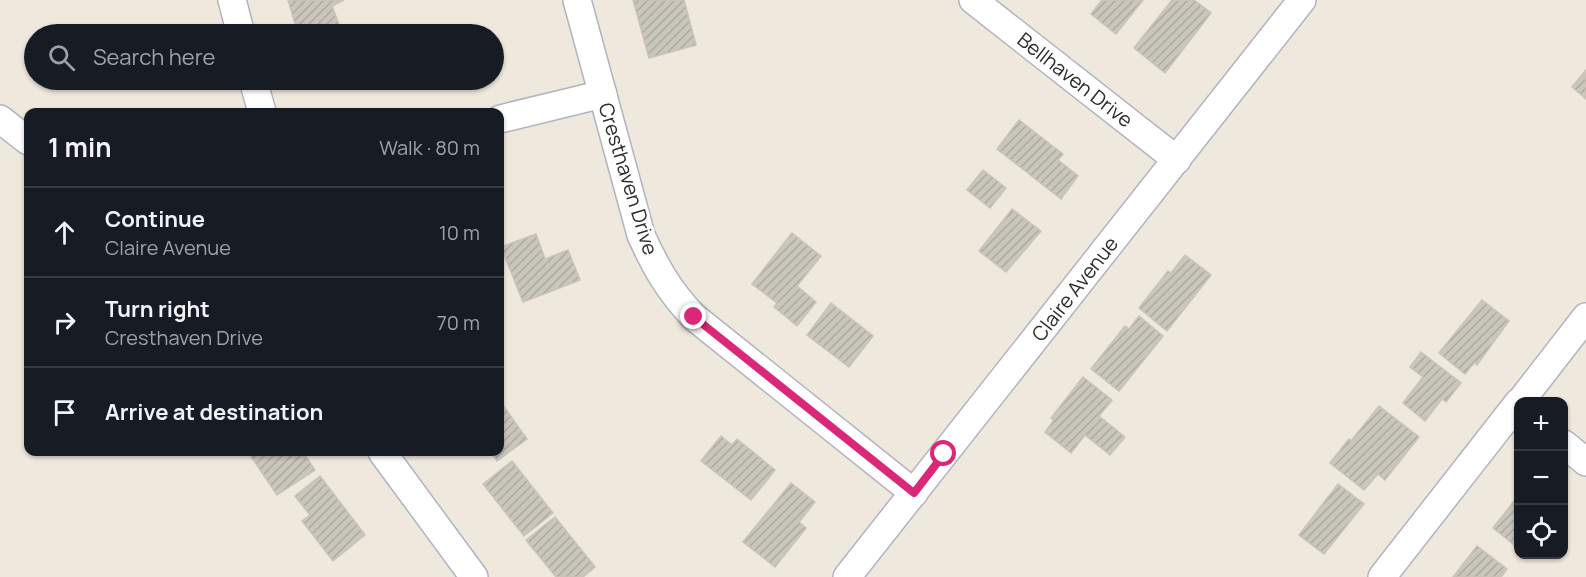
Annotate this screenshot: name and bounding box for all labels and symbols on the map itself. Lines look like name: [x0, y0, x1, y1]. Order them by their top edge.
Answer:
street label: Bellhaven Drive: [1012, 26, 1139, 133]
street label: Cresthaven Drive: [592, 99, 664, 258]
street label: Claire Avenue: [1025, 231, 1124, 347]
route end: [680, 303, 706, 329]
route start: [930, 440, 956, 466]

